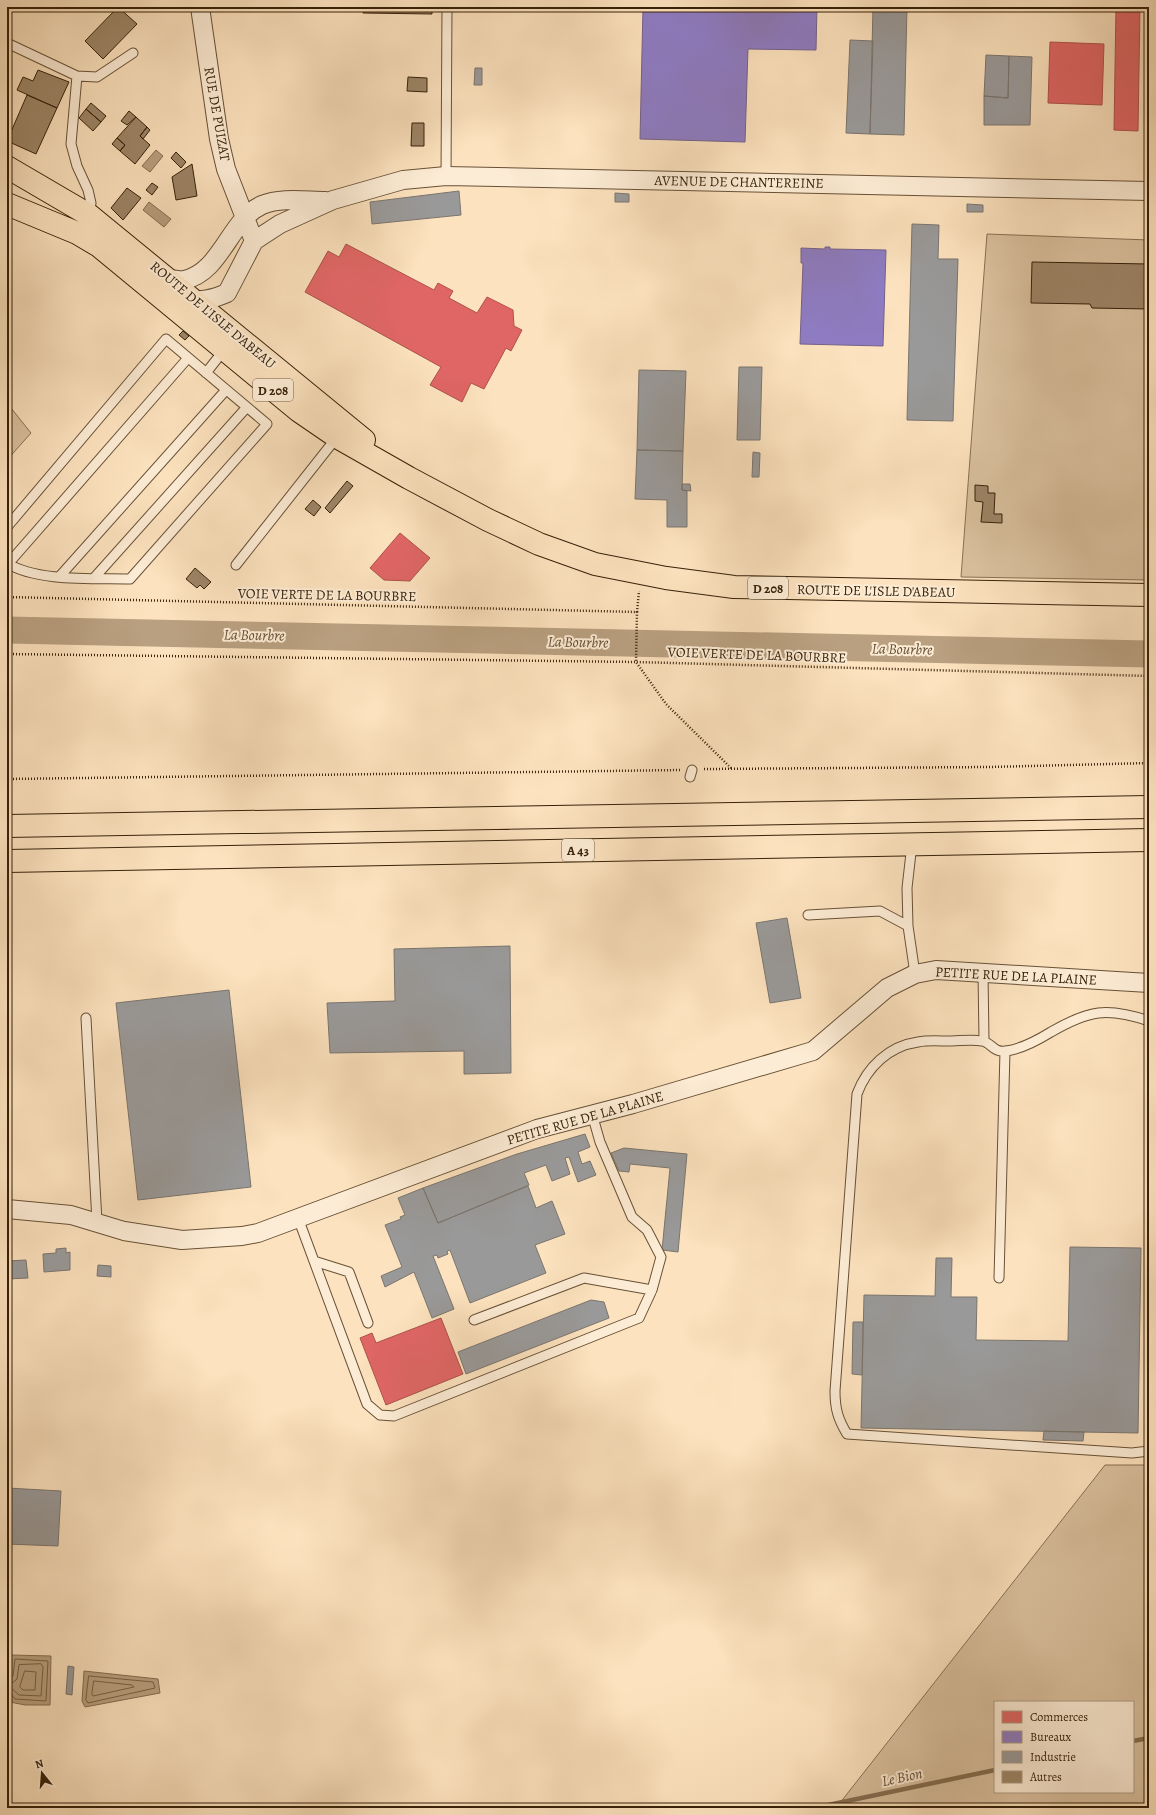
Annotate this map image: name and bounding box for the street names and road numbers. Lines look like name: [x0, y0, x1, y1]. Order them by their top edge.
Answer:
street label: RUE DE PUIZAT: [199, 65, 235, 163]
street label: AVENUE DE CHANTEREINE: [653, 171, 824, 193]
street label: ROUTE DE L'ISLE D'ABEAU: [146, 257, 280, 374]
road number: D 208: [253, 379, 293, 401]
road number: D 208: [748, 577, 788, 599]
street label: ROUTE DE L'ISLE D'ABEAU: [797, 580, 956, 602]
street label: VOIE VERTE DE LA BOURBRE: [237, 584, 416, 606]
street label: VOIE VERTE DE LA BOURBRE: [666, 642, 847, 668]
road number: A 43: [562, 839, 594, 861]
street label: PETITE RUE DE LA PLAINE: [935, 962, 1097, 990]
street label: PETITE RUE DE LA PLAINE: [505, 1087, 665, 1149]

